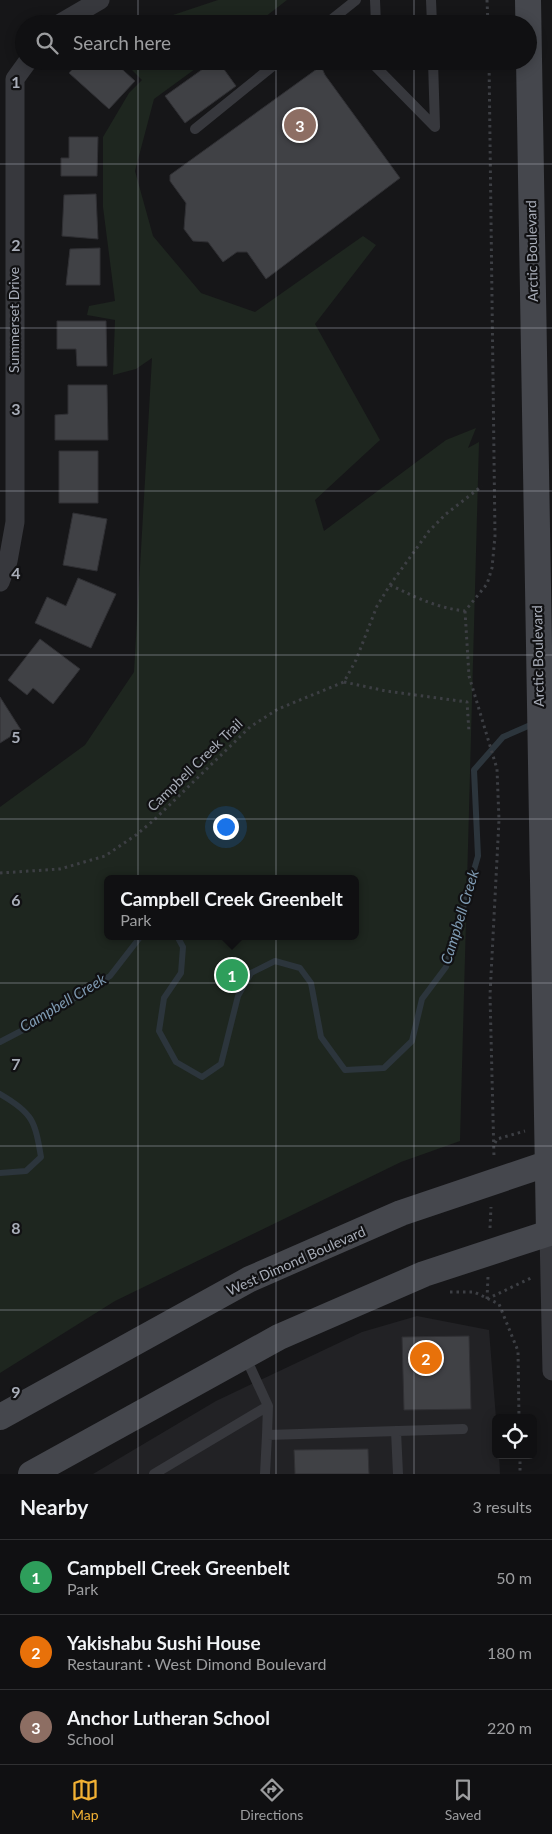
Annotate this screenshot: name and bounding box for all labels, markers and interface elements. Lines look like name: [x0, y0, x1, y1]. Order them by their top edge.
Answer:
search box: [15, 15, 537, 70]
icon: search: [33, 29, 61, 57]
text: Search here: [73, 31, 171, 54]
text: 1: [11, 72, 21, 91]
pin: 3: [284, 106, 316, 144]
street label: Arctic Boulevard: [522, 200, 541, 302]
text: 2: [11, 235, 21, 254]
street label: Summerset Drive: [5, 267, 22, 373]
text: 3: [11, 399, 21, 418]
text: 4: [11, 563, 21, 582]
street label: Arctic Boulevard: [528, 605, 547, 707]
street label: Campbell Creek Trail: [144, 715, 246, 814]
text: 5: [11, 727, 21, 746]
your location: [213, 814, 239, 840]
water label: Campbell Creek: [436, 867, 482, 966]
popup: [104, 875, 359, 940]
text: Campbell Creek Greenbelt: [120, 887, 343, 910]
text: 6: [11, 890, 21, 909]
text: Park: [120, 910, 152, 929]
pin: 1: [216, 956, 248, 994]
water label: Campbell Creek: [16, 969, 110, 1035]
text: 7: [11, 1054, 21, 1073]
text: 8: [11, 1218, 21, 1237]
street label: West Dimond Boulevard: [224, 1222, 368, 1299]
pin: 2: [410, 1339, 442, 1377]
text: 9: [11, 1382, 21, 1401]
map controls: [492, 1414, 537, 1459]
button: locate: [492, 1414, 537, 1459]
text: Nearby: [20, 1494, 88, 1519]
text: 3 results: [472, 1497, 532, 1516]
text: Campbell Creek Greenbelt: [67, 1556, 290, 1579]
text: 1: [31, 1568, 41, 1587]
text: 50 m: [496, 1568, 532, 1587]
text: Park: [67, 1579, 98, 1598]
text: Yakishabu Sushi House: [67, 1631, 261, 1654]
text: 2: [31, 1643, 41, 1662]
text: 180 m: [487, 1643, 532, 1662]
text: Restaurant · West Dimond Boulevard: [67, 1654, 327, 1673]
text: Anchor Lutheran School: [67, 1706, 270, 1729]
text: 3: [31, 1718, 41, 1737]
text: 220 m: [487, 1718, 532, 1737]
text: School: [67, 1729, 114, 1748]
tab: Map: [71, 1776, 99, 1823]
tab: Directions: [240, 1776, 303, 1823]
tab: Saved: [445, 1776, 481, 1823]

